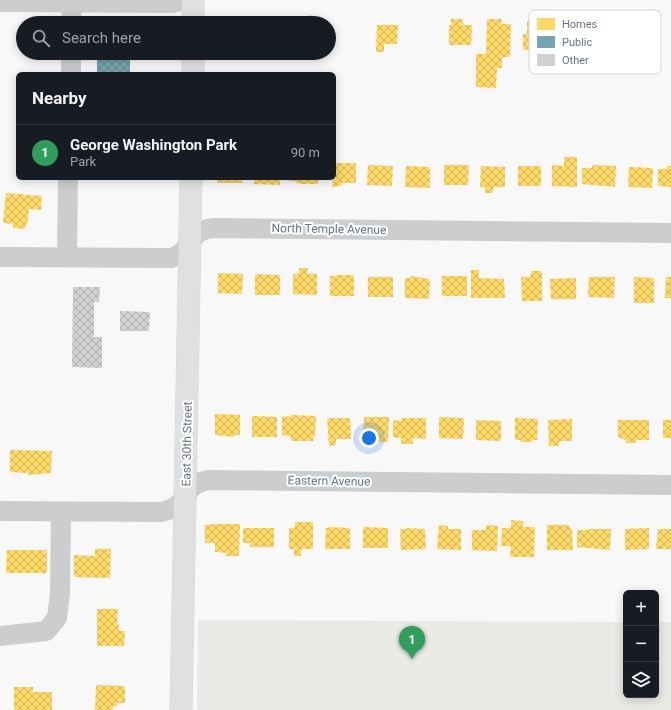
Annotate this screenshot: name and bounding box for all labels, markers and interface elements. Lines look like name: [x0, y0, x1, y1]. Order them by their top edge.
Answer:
legend: [529, 10, 661, 74]
search box: [16, 16, 336, 60]
text: Homes: [562, 18, 598, 31]
icon: search: [30, 27, 52, 49]
text: Search here: [62, 29, 141, 47]
text: Public: [562, 36, 593, 49]
text: Other: [562, 54, 589, 67]
text: Nearby: [32, 88, 87, 108]
text: George Washington Park: [70, 136, 237, 154]
text: 1: [41, 145, 49, 160]
text: 90 m: [291, 145, 320, 160]
text: Park: [70, 154, 96, 169]
street label: North Temple Avenue: [272, 221, 386, 237]
street label: East 30th Street: [179, 401, 195, 487]
your location: [359, 428, 379, 448]
street label: Eastern Avenue: [288, 473, 370, 489]
map controls: [623, 590, 659, 698]
button: +: [623, 590, 659, 626]
pin: 1: [399, 626, 425, 659]
button: −: [623, 626, 659, 662]
button: layers: [623, 662, 659, 698]

